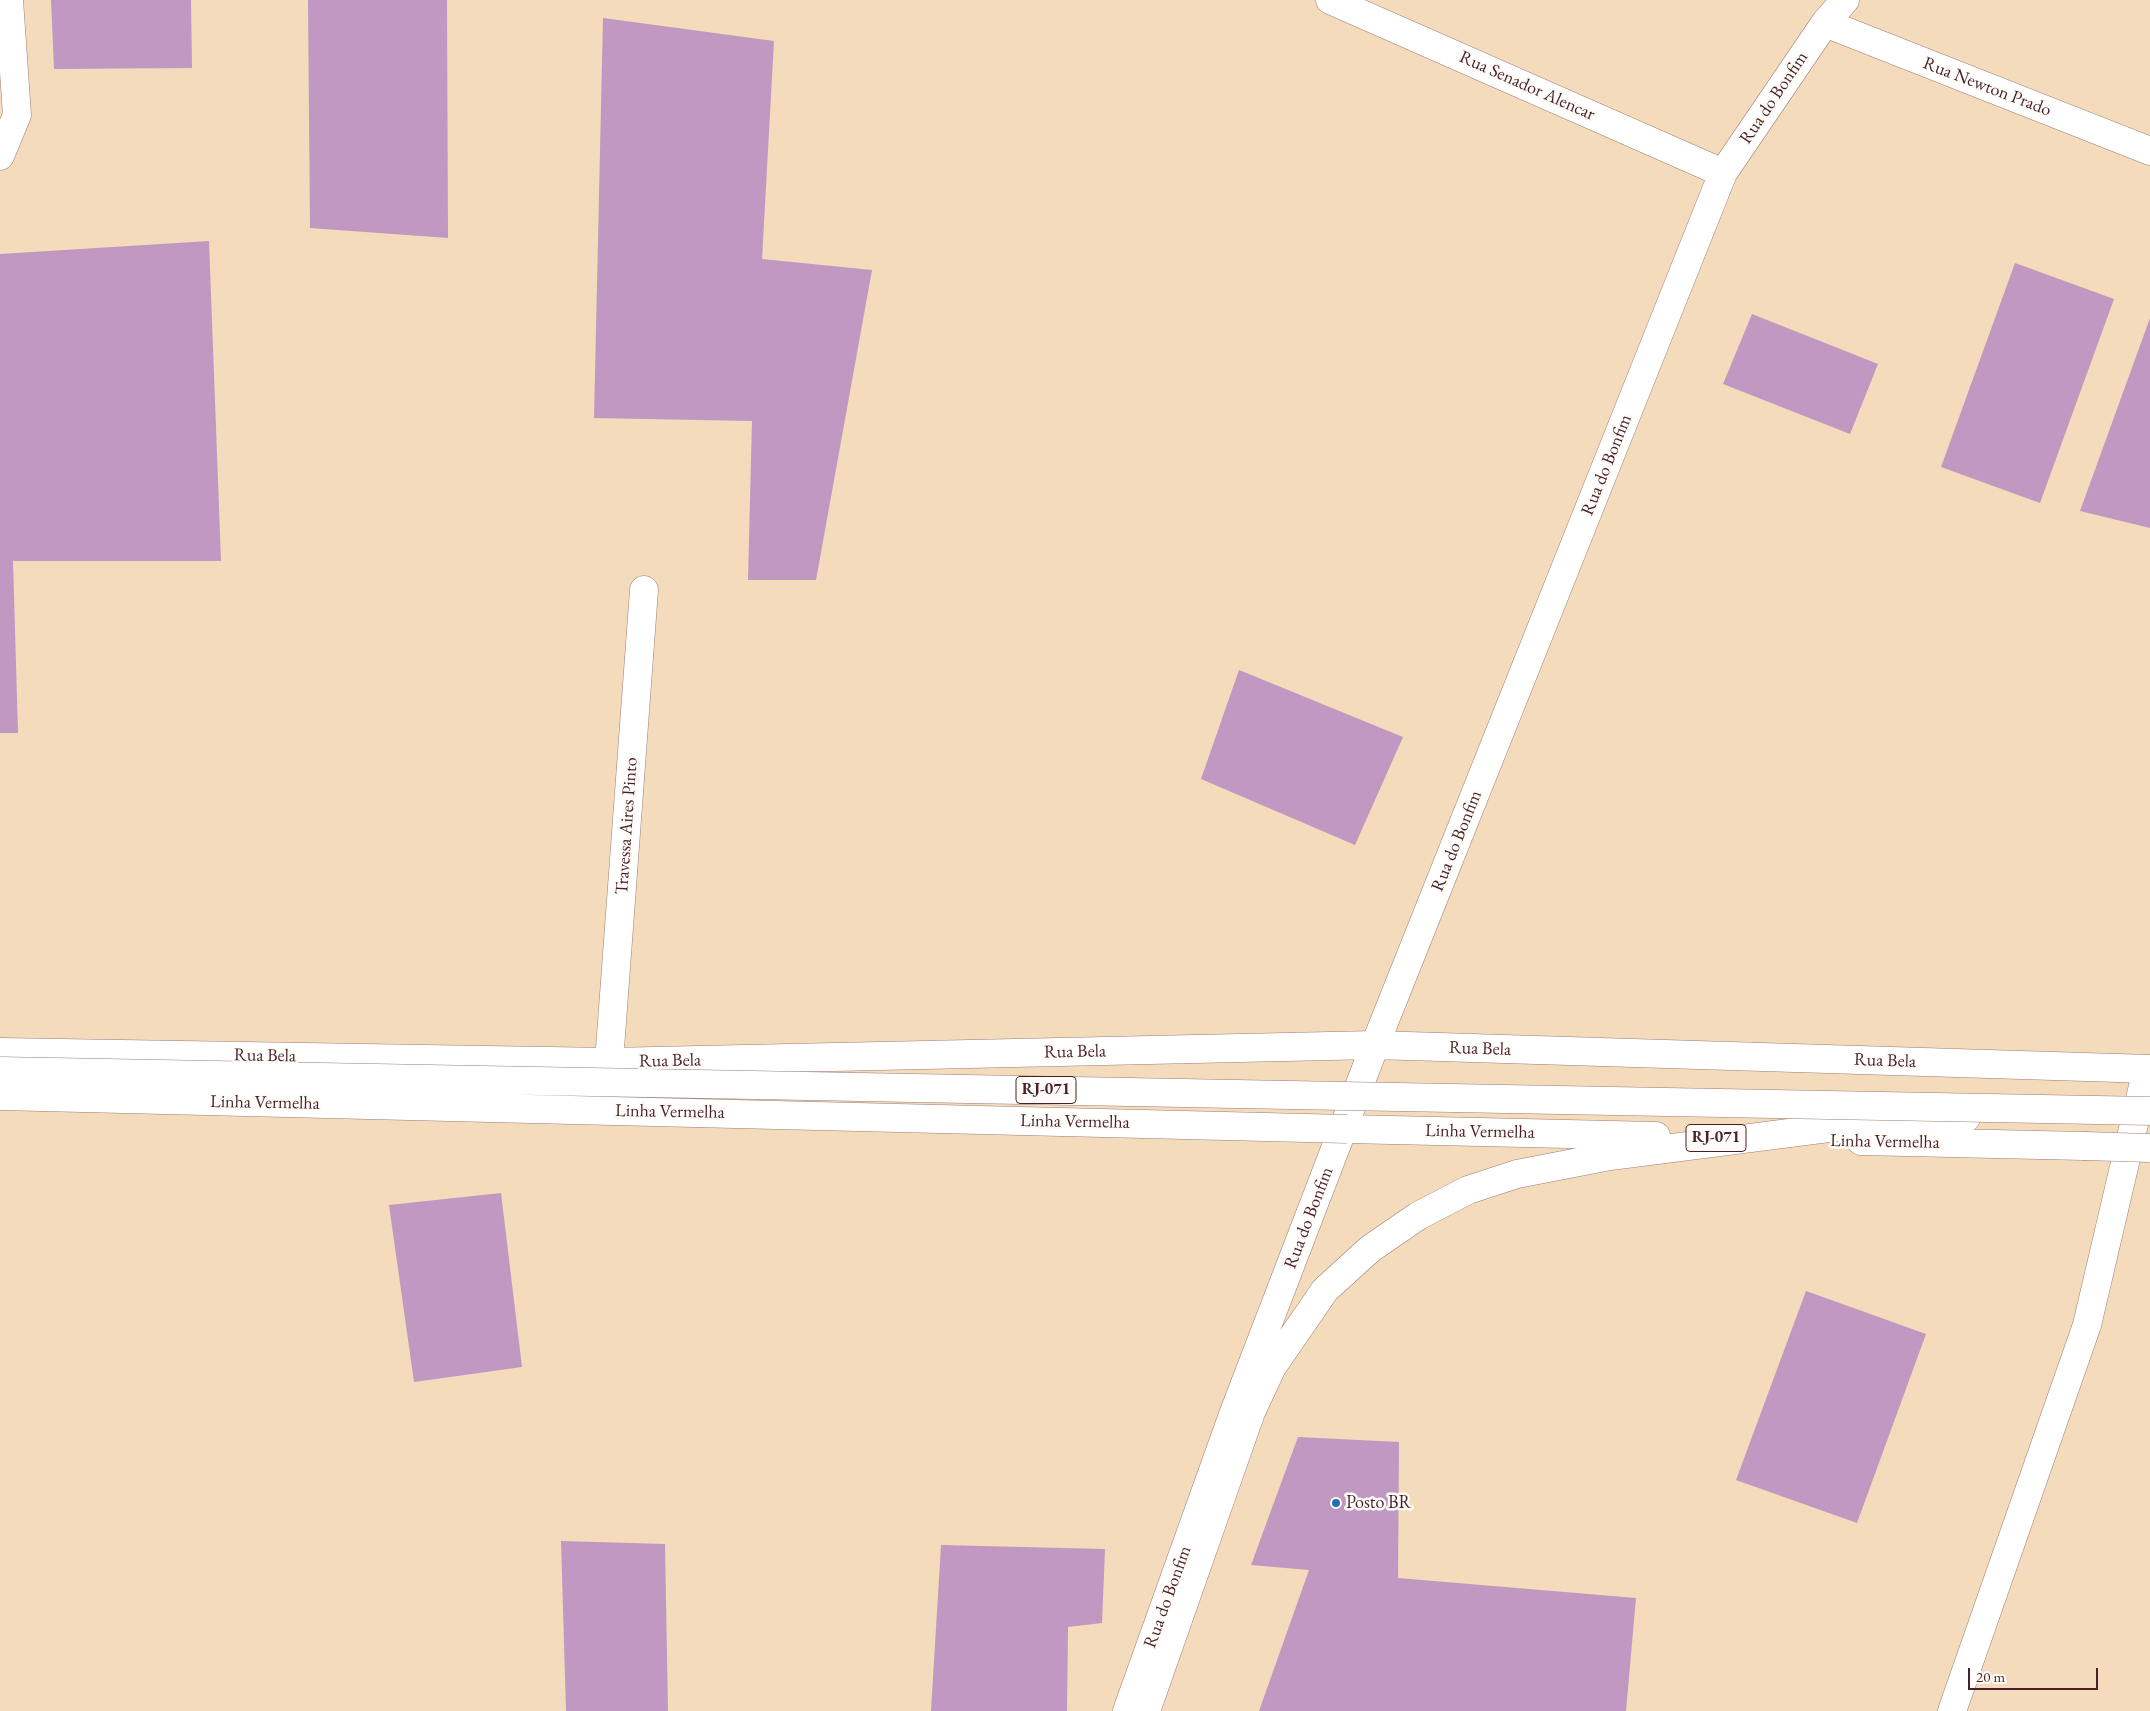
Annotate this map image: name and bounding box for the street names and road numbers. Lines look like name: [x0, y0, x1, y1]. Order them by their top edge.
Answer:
street label: Rua Senador Alencar: [1456, 46, 1598, 126]
street label: Rua do Bonfim: [1735, 48, 1813, 148]
street label: Rua Newton Prado: [1920, 53, 2054, 121]
street label: Rua do Bonfim: [1577, 411, 1637, 519]
street label: Travessa Aires Pinto: [611, 757, 643, 895]
street label: Rua do Bonfim: [1427, 787, 1487, 895]
street label: Rua Bela: [1449, 1037, 1511, 1061]
street label: Rua Bela: [1044, 1041, 1106, 1063]
street label: Rua Bela: [234, 1045, 296, 1067]
street label: Rua Bela: [1854, 1049, 1916, 1073]
street label: Rua Bela: [639, 1050, 701, 1072]
road number: RJ-071: [1016, 1076, 1076, 1104]
street label: Linha Vermelha: [210, 1091, 320, 1115]
street label: Linha Vermelha: [615, 1100, 725, 1124]
street label: Linha Vermelha: [1020, 1110, 1130, 1134]
street label: Linha Vermelha: [1425, 1120, 1535, 1144]
road number: RJ-071: [1686, 1124, 1746, 1152]
street label: Linha Vermelha: [1830, 1130, 1940, 1154]
street label: Rua do Bonfim: [1280, 1164, 1338, 1272]
street label: Rua do Bonfim: [1140, 1543, 1196, 1651]

